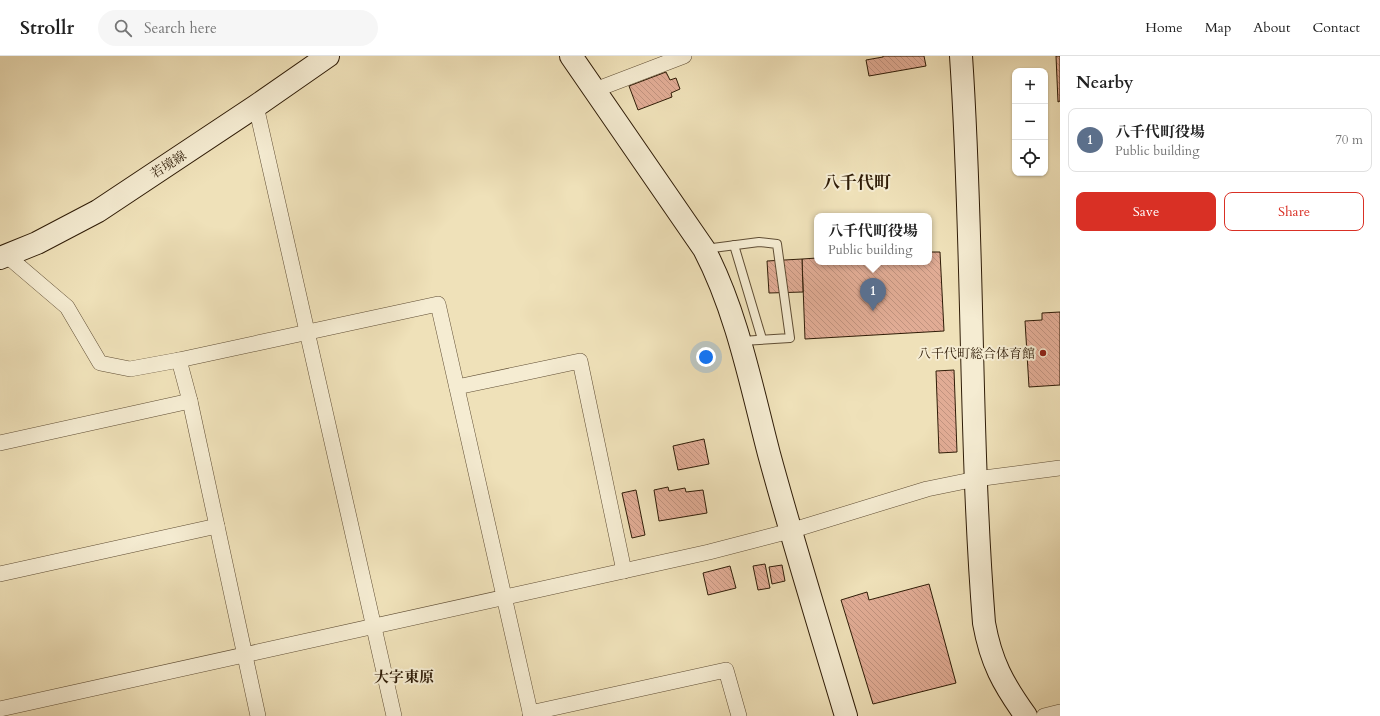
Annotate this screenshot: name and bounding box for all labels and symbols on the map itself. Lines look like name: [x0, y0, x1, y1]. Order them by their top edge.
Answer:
street label: 若境線: [147, 147, 190, 183]
district label: 八千代町: [823, 171, 891, 194]
pin: 1: [860, 278, 886, 311]
place label: 八千代町総合体育館: [918, 345, 1035, 363]
your location: [696, 347, 716, 367]
marker: 八千代町総合体育館: [1038, 348, 1048, 358]
district label: 大字東原: [374, 667, 434, 687]

